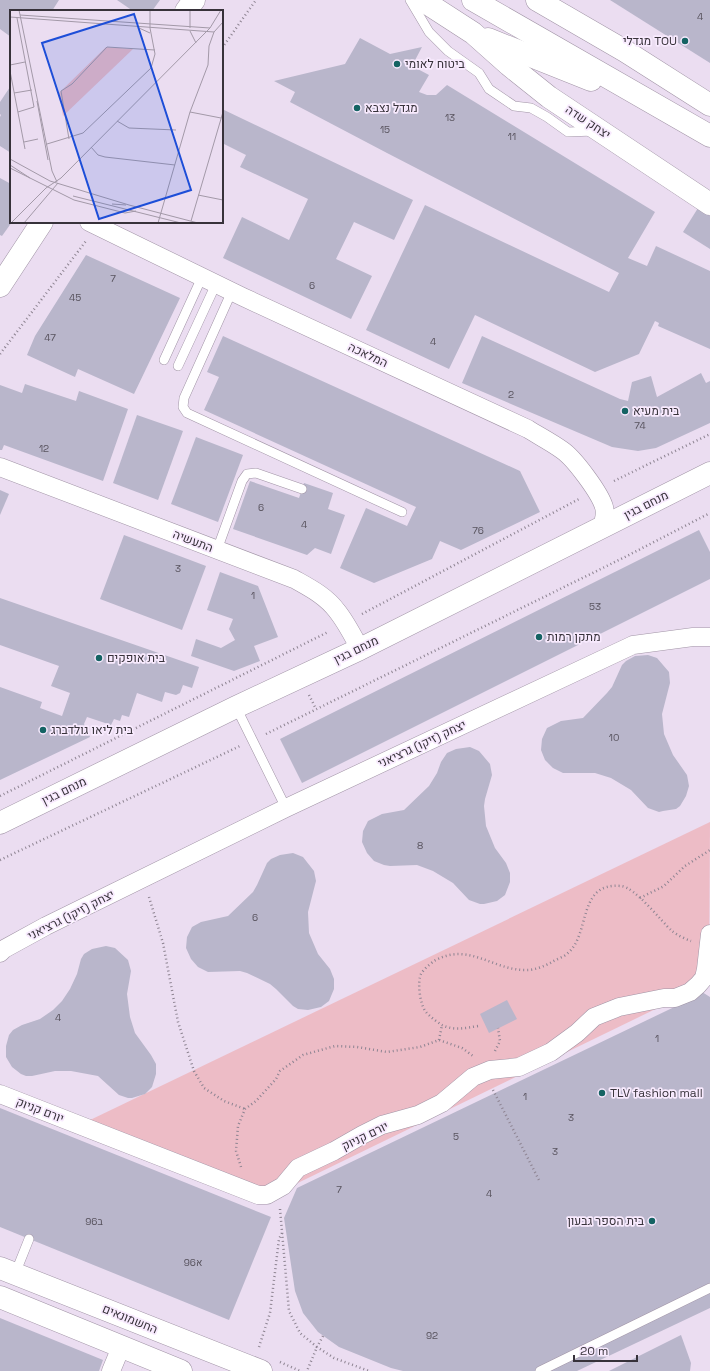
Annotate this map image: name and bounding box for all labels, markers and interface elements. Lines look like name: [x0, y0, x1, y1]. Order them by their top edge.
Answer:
inset map: [10, 10, 223, 223]
house number: 4: [697, 10, 703, 23]
place label: מגדלי TOU: [623, 33, 677, 49]
marker: מגדלי TOU: [680, 36, 690, 46]
place label: ביטוח לאומי: [405, 56, 466, 72]
marker: ביטוח לאומי: [392, 59, 402, 69]
place label: מגדל נצבא: [365, 100, 418, 116]
street label: יצחק שדה: [562, 101, 614, 143]
marker: מגדל נצבא: [352, 103, 362, 113]
house number: 13: [445, 111, 455, 124]
house number: 15: [380, 123, 390, 136]
house number: 11: [508, 130, 516, 143]
house number: 7: [110, 272, 116, 285]
house number: 6: [309, 279, 315, 292]
house number: 45: [69, 291, 81, 304]
house number: 47: [44, 331, 56, 344]
house number: 4: [430, 335, 436, 348]
street label: המלאכה: [346, 339, 390, 371]
house number: 2: [508, 388, 514, 401]
place label: בית מעיא: [633, 403, 680, 419]
marker: בית מעיא: [620, 406, 630, 416]
house number: 74: [634, 419, 646, 432]
house number: 12: [39, 442, 49, 455]
street label: מנחם בגין: [621, 487, 671, 523]
house number: 6: [258, 501, 264, 514]
house number: 4: [301, 518, 307, 531]
house number: 76: [472, 524, 484, 537]
street label: התעשיה: [171, 526, 215, 556]
house number: 3: [175, 562, 181, 575]
house number: 1: [251, 589, 255, 602]
house number: 53: [589, 600, 601, 613]
place label: מתקן רמות: [547, 629, 601, 645]
street label: מנחם בגין: [331, 632, 381, 668]
marker: מתקן רמות: [534, 632, 544, 642]
place label: בית אופקים: [107, 650, 166, 666]
marker: בית אופקים: [94, 653, 104, 663]
street label: יצחק (זיקו) גרציאני: [375, 717, 469, 771]
place label: בית ליאו גולדברג: [51, 722, 134, 738]
marker: בית ליאו גולדברג: [38, 725, 48, 735]
house number: 10: [609, 731, 619, 744]
street label: מנחם בגין: [39, 773, 89, 809]
house number: 8: [417, 839, 423, 852]
street label: יצחק (זיקו) גרציאני: [25, 886, 117, 944]
house number: 6: [252, 911, 258, 924]
house number: 4: [55, 1011, 61, 1024]
house number: 1: [655, 1032, 659, 1045]
place label: TLV fashion mall: [610, 1085, 703, 1101]
marker: TLV fashion mall: [597, 1088, 607, 1098]
house number: 1: [523, 1090, 527, 1103]
street label: יורם קניוק: [14, 1094, 66, 1126]
house number: 3: [568, 1111, 574, 1124]
street label: יורם קניוק: [339, 1118, 391, 1154]
house number: 5: [453, 1130, 459, 1143]
house number: 3: [552, 1145, 558, 1158]
house number: 7: [336, 1183, 342, 1196]
house number: 4: [486, 1187, 492, 1200]
place label: בית הספר גבעון: [567, 1213, 645, 1229]
house number: 96ב: [85, 1215, 103, 1228]
marker: בית הספר גבעון: [647, 1216, 657, 1226]
house number: 96א: [184, 1256, 202, 1269]
street label: החשמונאים: [100, 1301, 160, 1337]
house number: 92: [426, 1329, 438, 1342]
scale bar: [574, 1337, 637, 1363]
text: 20 m: [580, 1343, 608, 1359]

